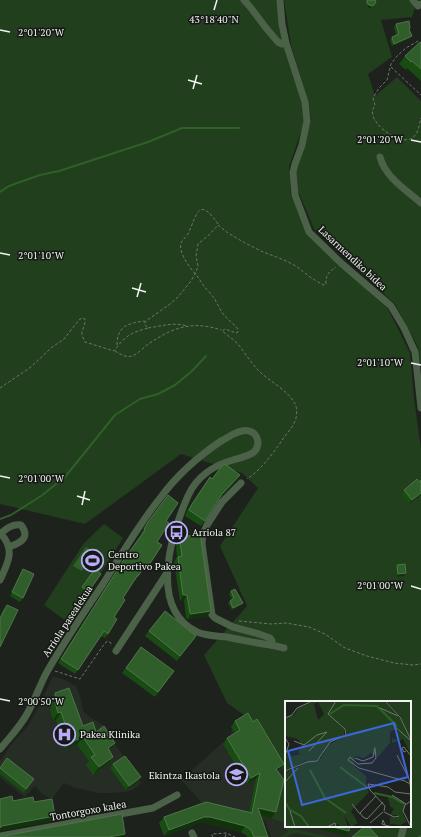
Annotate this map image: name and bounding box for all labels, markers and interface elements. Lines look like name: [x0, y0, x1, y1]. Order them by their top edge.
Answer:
text: 43°18'40"N: [189, 13, 239, 26]
text: 2°01'20"W: [18, 26, 65, 39]
text: 2°01'20"W: [357, 133, 404, 146]
street label: Lasarmendiko bidea: [316, 223, 390, 293]
text: 2°01'10"W: [18, 249, 65, 262]
text: 2°01'10"W: [357, 356, 404, 369]
text: 2°01'00"W: [18, 472, 65, 485]
bus stop icon: Arriola 87: [164, 519, 190, 545]
place label: Arriola 87: [192, 526, 236, 539]
sports icon: Centro Deportivo Pakea: [79, 547, 105, 573]
place label: Centro Deportivo Pakea: [108, 548, 181, 573]
text: 2°01'00"W: [357, 579, 404, 592]
street label: Arriola pasealekua: [39, 583, 95, 659]
text: 2°00'50"W: [18, 695, 65, 708]
inset map: [285, 701, 411, 827]
hospital icon: Pakea Klinika: [51, 721, 77, 747]
place label: Pakea Klinika: [80, 728, 140, 741]
school or university icon: Ekintza Ikastola: [223, 762, 249, 788]
place label: Ekintza Ikastola: [149, 769, 220, 782]
street label: Tontorgoxo kalea: [49, 797, 127, 824]

